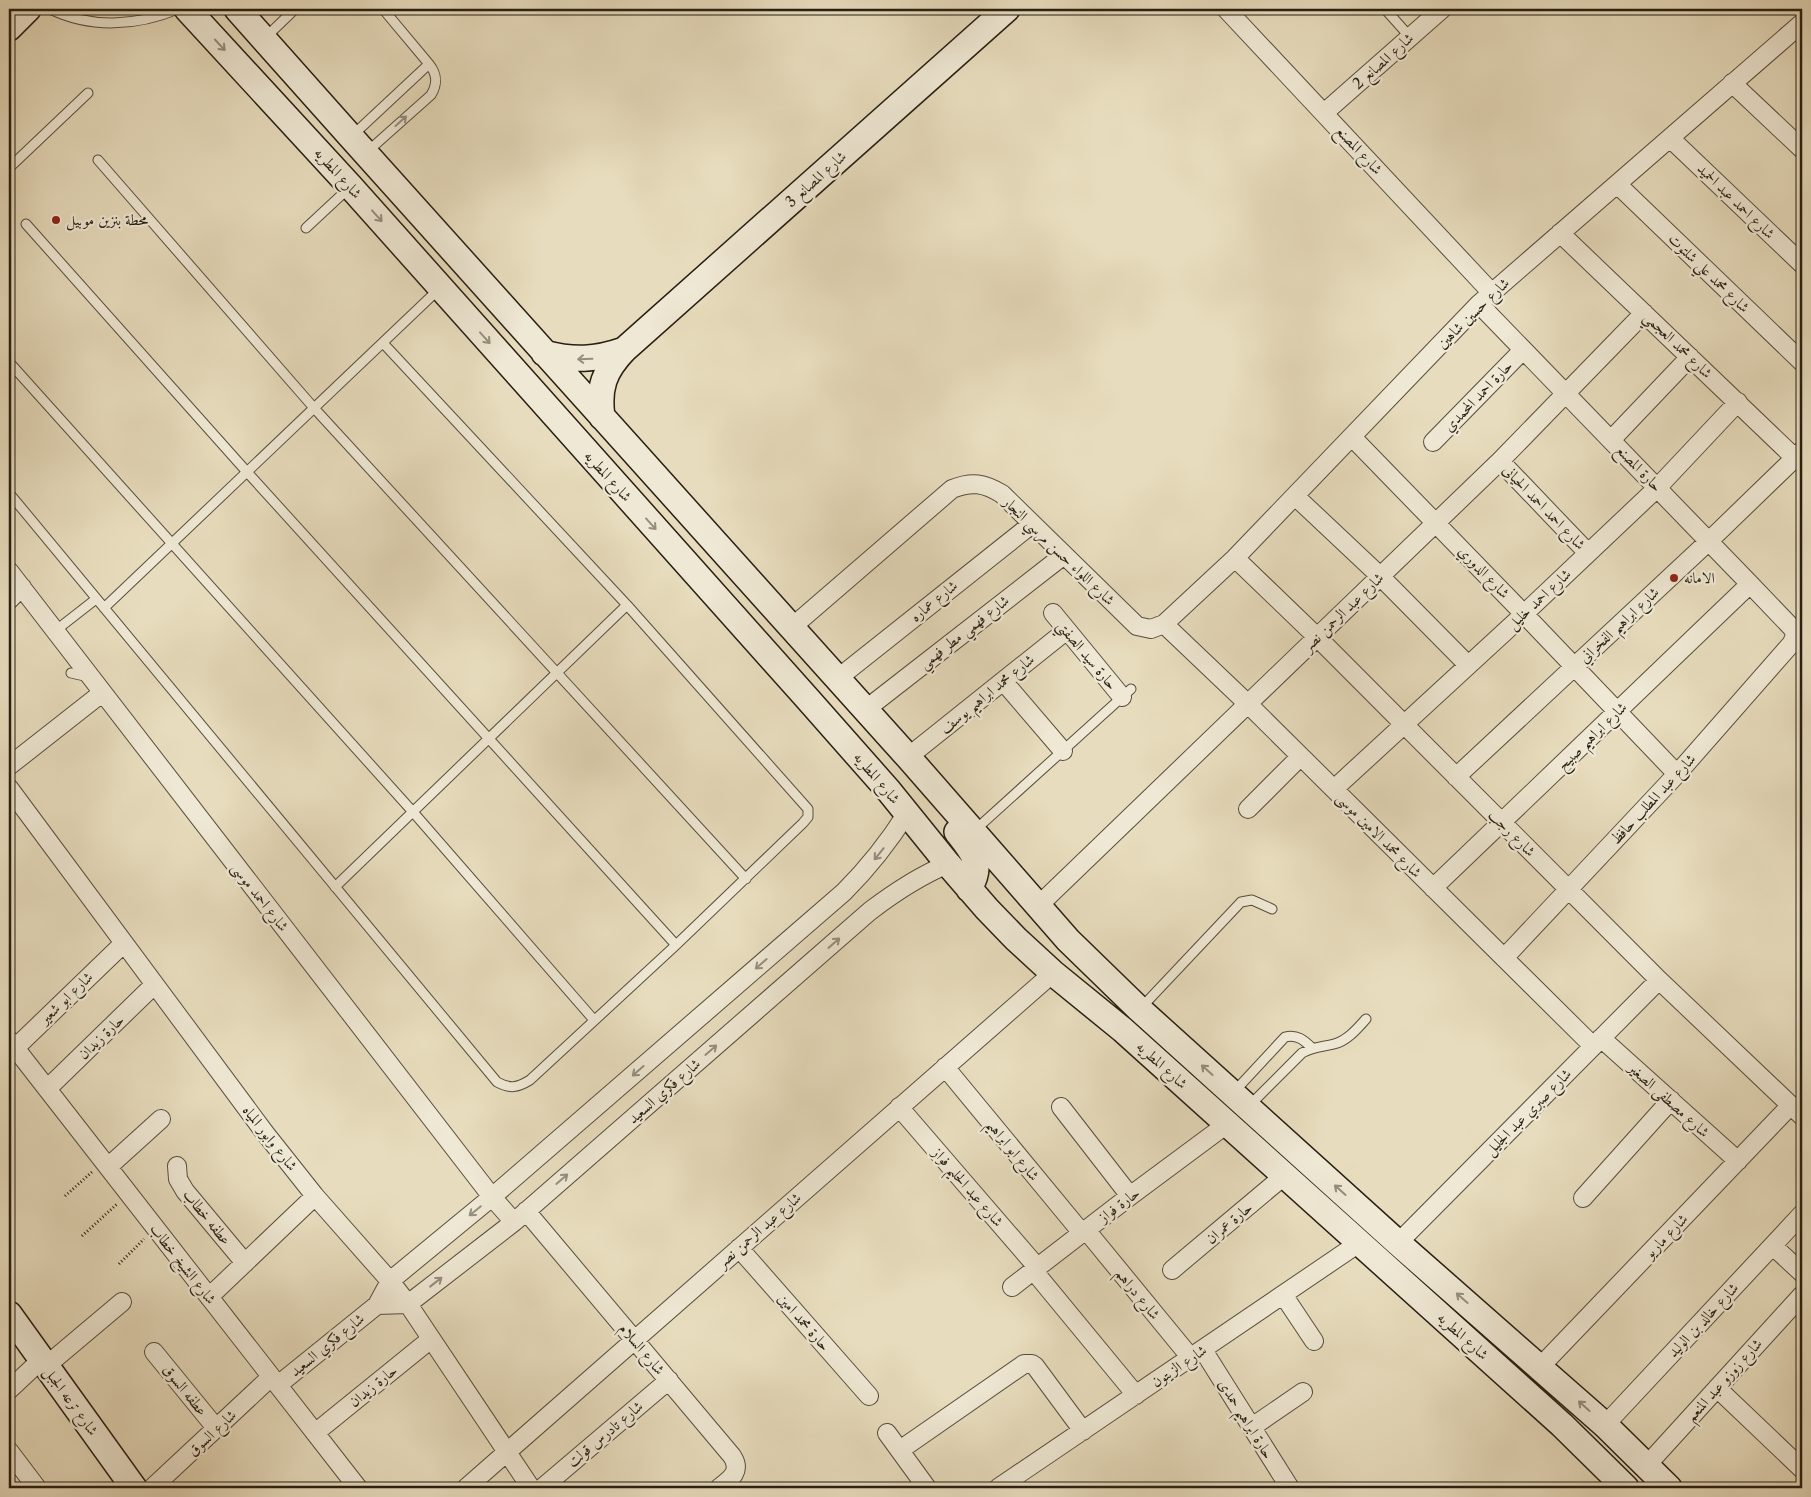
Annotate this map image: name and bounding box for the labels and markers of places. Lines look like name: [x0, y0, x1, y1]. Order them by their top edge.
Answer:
place label: محطة بنزين موبيل: [66, 210, 148, 231]
marker: محطة بنزين موبيل: [50, 214, 62, 226]
place label: الامانه: [1684, 568, 1715, 587]
marker: الامانه: [1668, 572, 1680, 584]

